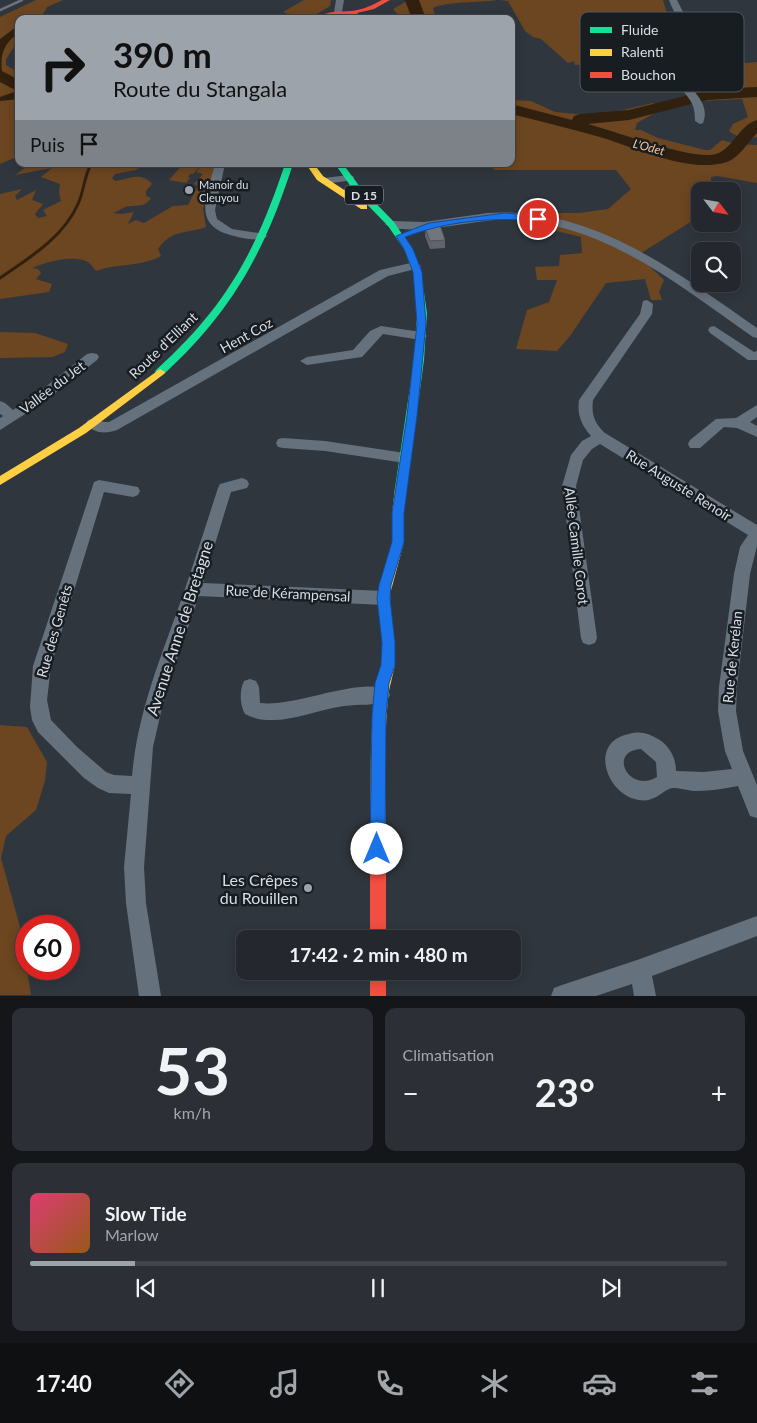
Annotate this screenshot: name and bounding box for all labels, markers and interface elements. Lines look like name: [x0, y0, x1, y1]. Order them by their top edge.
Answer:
legend: [580, 12, 744, 92]
text: Fluide: [621, 21, 659, 38]
text: 390 m: [113, 33, 212, 75]
icon: right: [30, 35, 95, 100]
text: Ralenti: [621, 43, 664, 60]
text: Bouchon: [621, 66, 676, 83]
text: Route du Stangala: [113, 75, 287, 102]
icon: arrive: [75, 130, 103, 158]
text: Puis: [30, 133, 65, 156]
water label: L'Odet: [632, 136, 667, 159]
place label: Manoir du Cleuyou: [199, 178, 248, 204]
north arrow: [691, 182, 741, 232]
map controls: [691, 182, 741, 292]
marker: Manoir du Cleuyou: [183, 184, 195, 196]
road number: D 15: [345, 186, 383, 204]
pin: [517, 198, 559, 240]
icon: arrive: [524, 205, 552, 233]
button: search: [691, 242, 741, 292]
street label: Route d'Elliant: [125, 308, 201, 382]
street label: Hent Coz: [217, 314, 275, 356]
street label: Vallée du Jet: [16, 357, 88, 417]
street label: Rue Auguste Renoir: [623, 446, 735, 524]
street label: Allée Camille Corot: [561, 486, 593, 606]
street label: Avenue Anne de Bretagne: [142, 538, 216, 718]
street label: Rue de Kérampensal: [225, 581, 351, 605]
street label: Rue des Genêts: [33, 583, 75, 679]
street label: Rue de Kerélan: [719, 610, 745, 704]
position arrow: [350, 822, 402, 874]
place label: Les Crêpes du Rouillen: [220, 870, 298, 907]
marker: Les Crêpes du Rouillen: [302, 882, 314, 894]
speed limit sign: 60: [15, 915, 80, 980]
text: 17:42 · 2 min · 480 m: [289, 943, 468, 966]
text: 53: [155, 1031, 230, 1109]
text: Climatisation: [403, 1045, 494, 1064]
text: 23°: [535, 1069, 595, 1115]
text: −: [403, 1076, 419, 1110]
text: +: [711, 1076, 727, 1110]
text: km/h: [174, 1103, 211, 1122]
text: Slow Tide: [105, 1202, 187, 1225]
text: Marlow: [105, 1225, 159, 1244]
icon: previous: [132, 1274, 160, 1302]
icon: pause: [364, 1274, 392, 1302]
icon: next: [597, 1274, 625, 1302]
icon: directions: [162, 1366, 197, 1401]
icon: music: [267, 1366, 302, 1401]
icon: phone: [372, 1366, 407, 1401]
icon: climate: [477, 1366, 512, 1401]
icon: car: [582, 1366, 617, 1401]
icon: filters: [687, 1366, 722, 1401]
text: 17:40: [35, 1370, 92, 1397]

